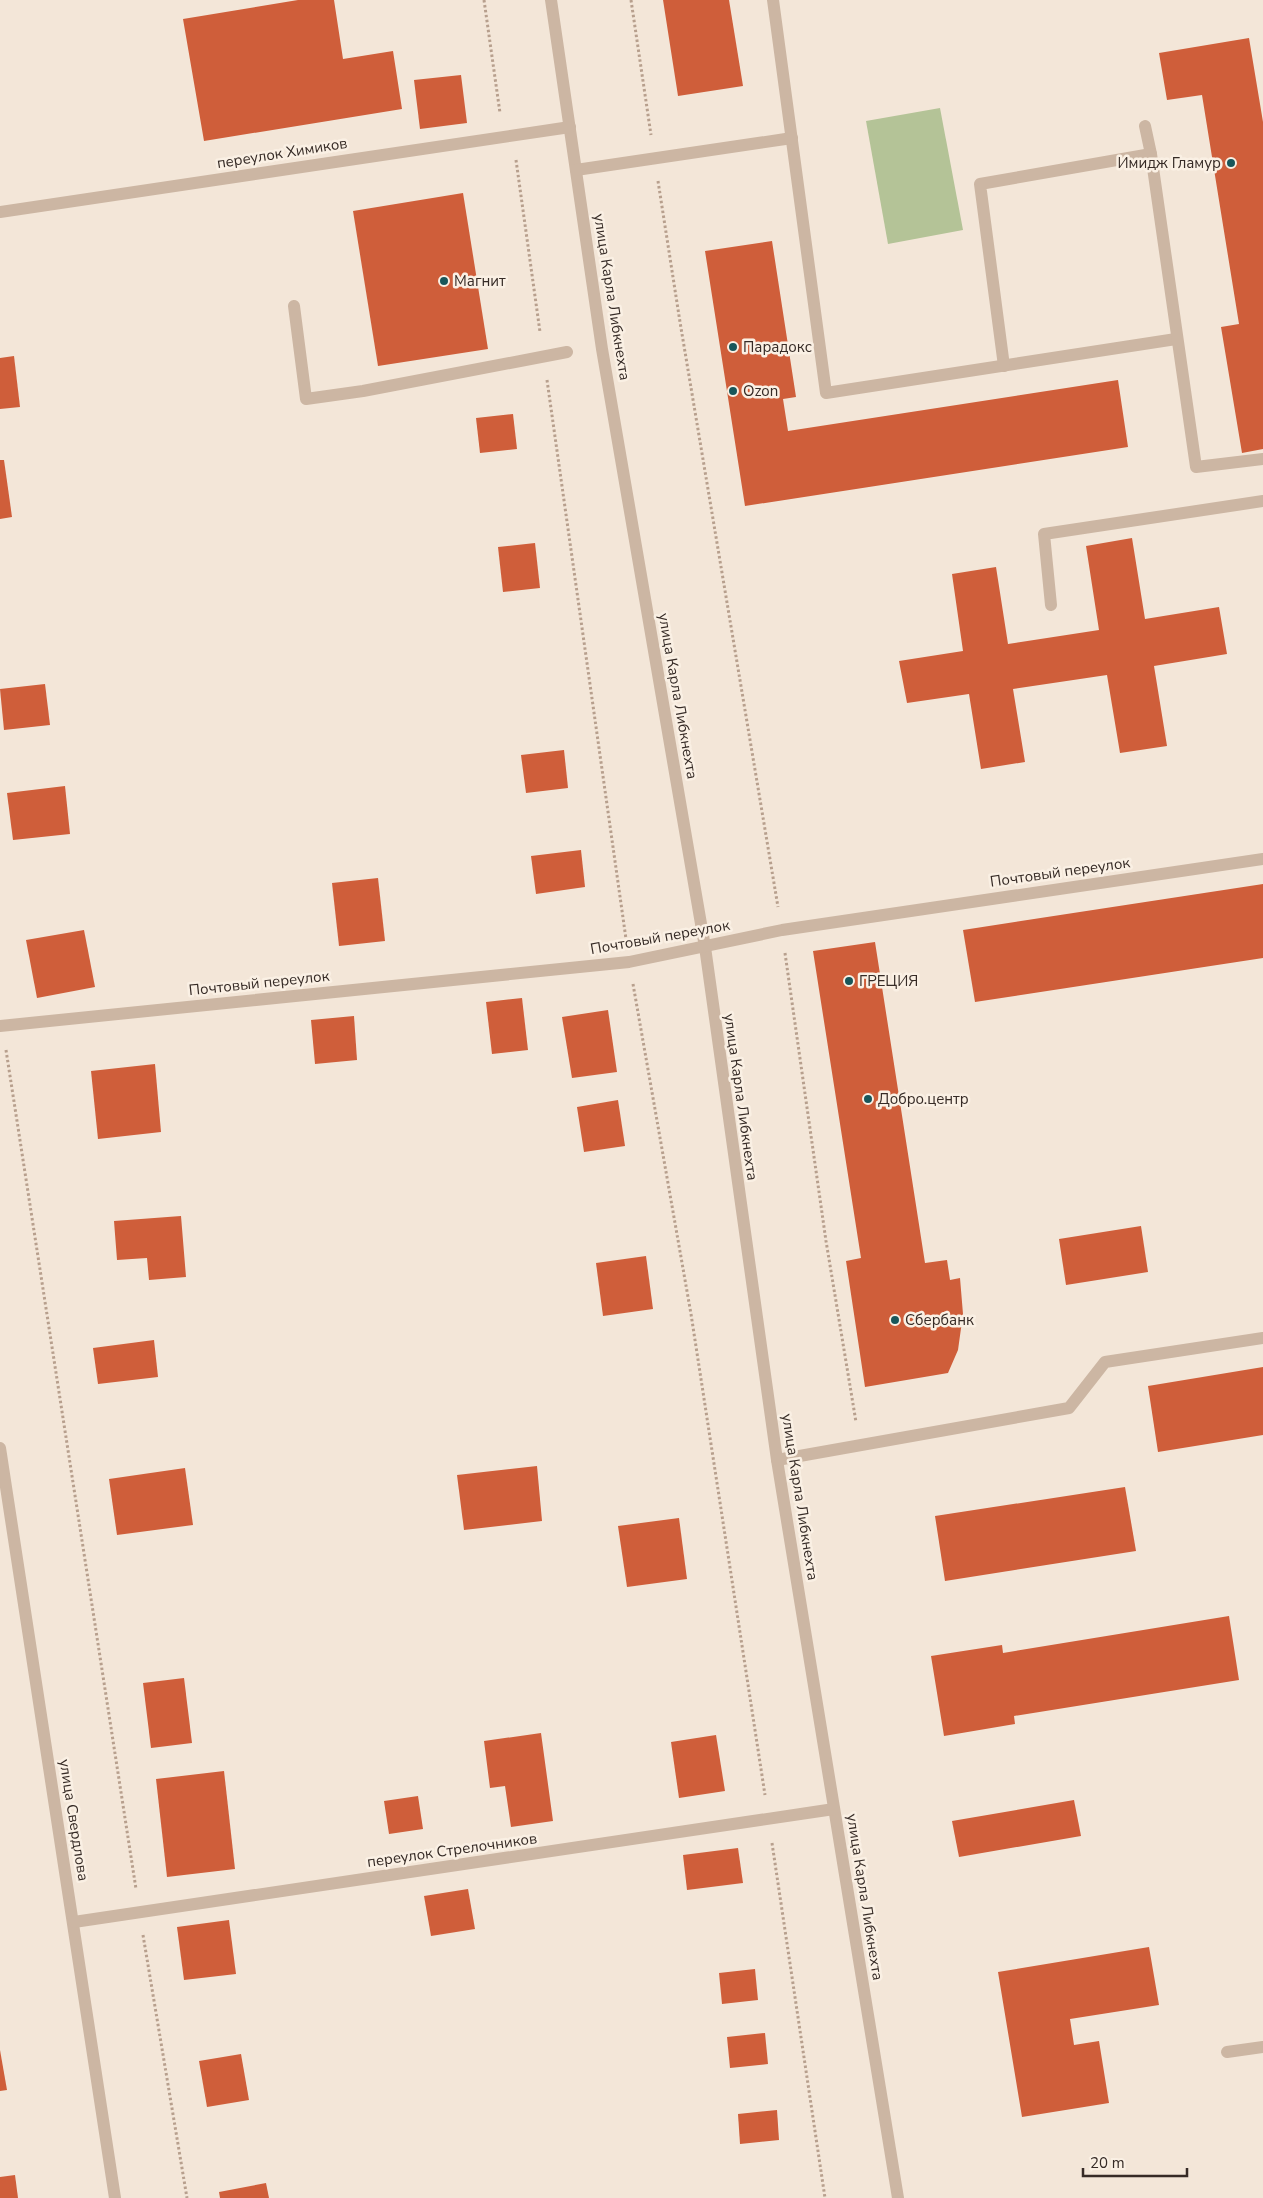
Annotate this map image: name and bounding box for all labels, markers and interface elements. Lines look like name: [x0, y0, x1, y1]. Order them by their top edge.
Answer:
street label: переулок Химиков: [215, 133, 349, 173]
place label: Имидж Гламур: [1117, 153, 1221, 173]
marker: Имидж Гламур: [1225, 157, 1237, 169]
street label: улица Карла Либкнехта: [589, 212, 635, 382]
place label: Магнит: [454, 271, 506, 291]
marker: Магнит: [438, 275, 450, 287]
place label: Парадокс: [743, 337, 812, 357]
marker: Парадокс: [727, 341, 739, 353]
place label: Ozon: [743, 381, 778, 401]
marker: Ozon: [727, 385, 739, 397]
street label: улица Карла Либкнехта: [654, 611, 702, 781]
street label: Почтовый переулок: [989, 852, 1131, 892]
street label: Почтовый переулок: [589, 915, 731, 959]
street label: Почтовый переулок: [188, 966, 330, 1000]
place label: ГРЕЦИЯ: [859, 971, 918, 991]
marker: ГРЕЦИЯ: [843, 975, 855, 987]
street label: улица Карла Либкнехта: [719, 1012, 763, 1182]
place label: Добро.центр: [878, 1089, 969, 1109]
marker: Добро.центр: [862, 1093, 874, 1105]
place label: Сбербанк: [905, 1310, 974, 1330]
marker: Сбербанк: [889, 1314, 901, 1326]
street label: улица Карла Либкнехта: [777, 1412, 823, 1582]
street label: улица Свердлова: [54, 1758, 94, 1882]
street label: улица Карла Либкнехта: [842, 1812, 888, 1982]
street label: переулок Стрелочников: [366, 1828, 538, 1872]
scale bar: [1083, 2146, 1187, 2178]
text: 20 m: [1090, 2153, 1125, 2173]

